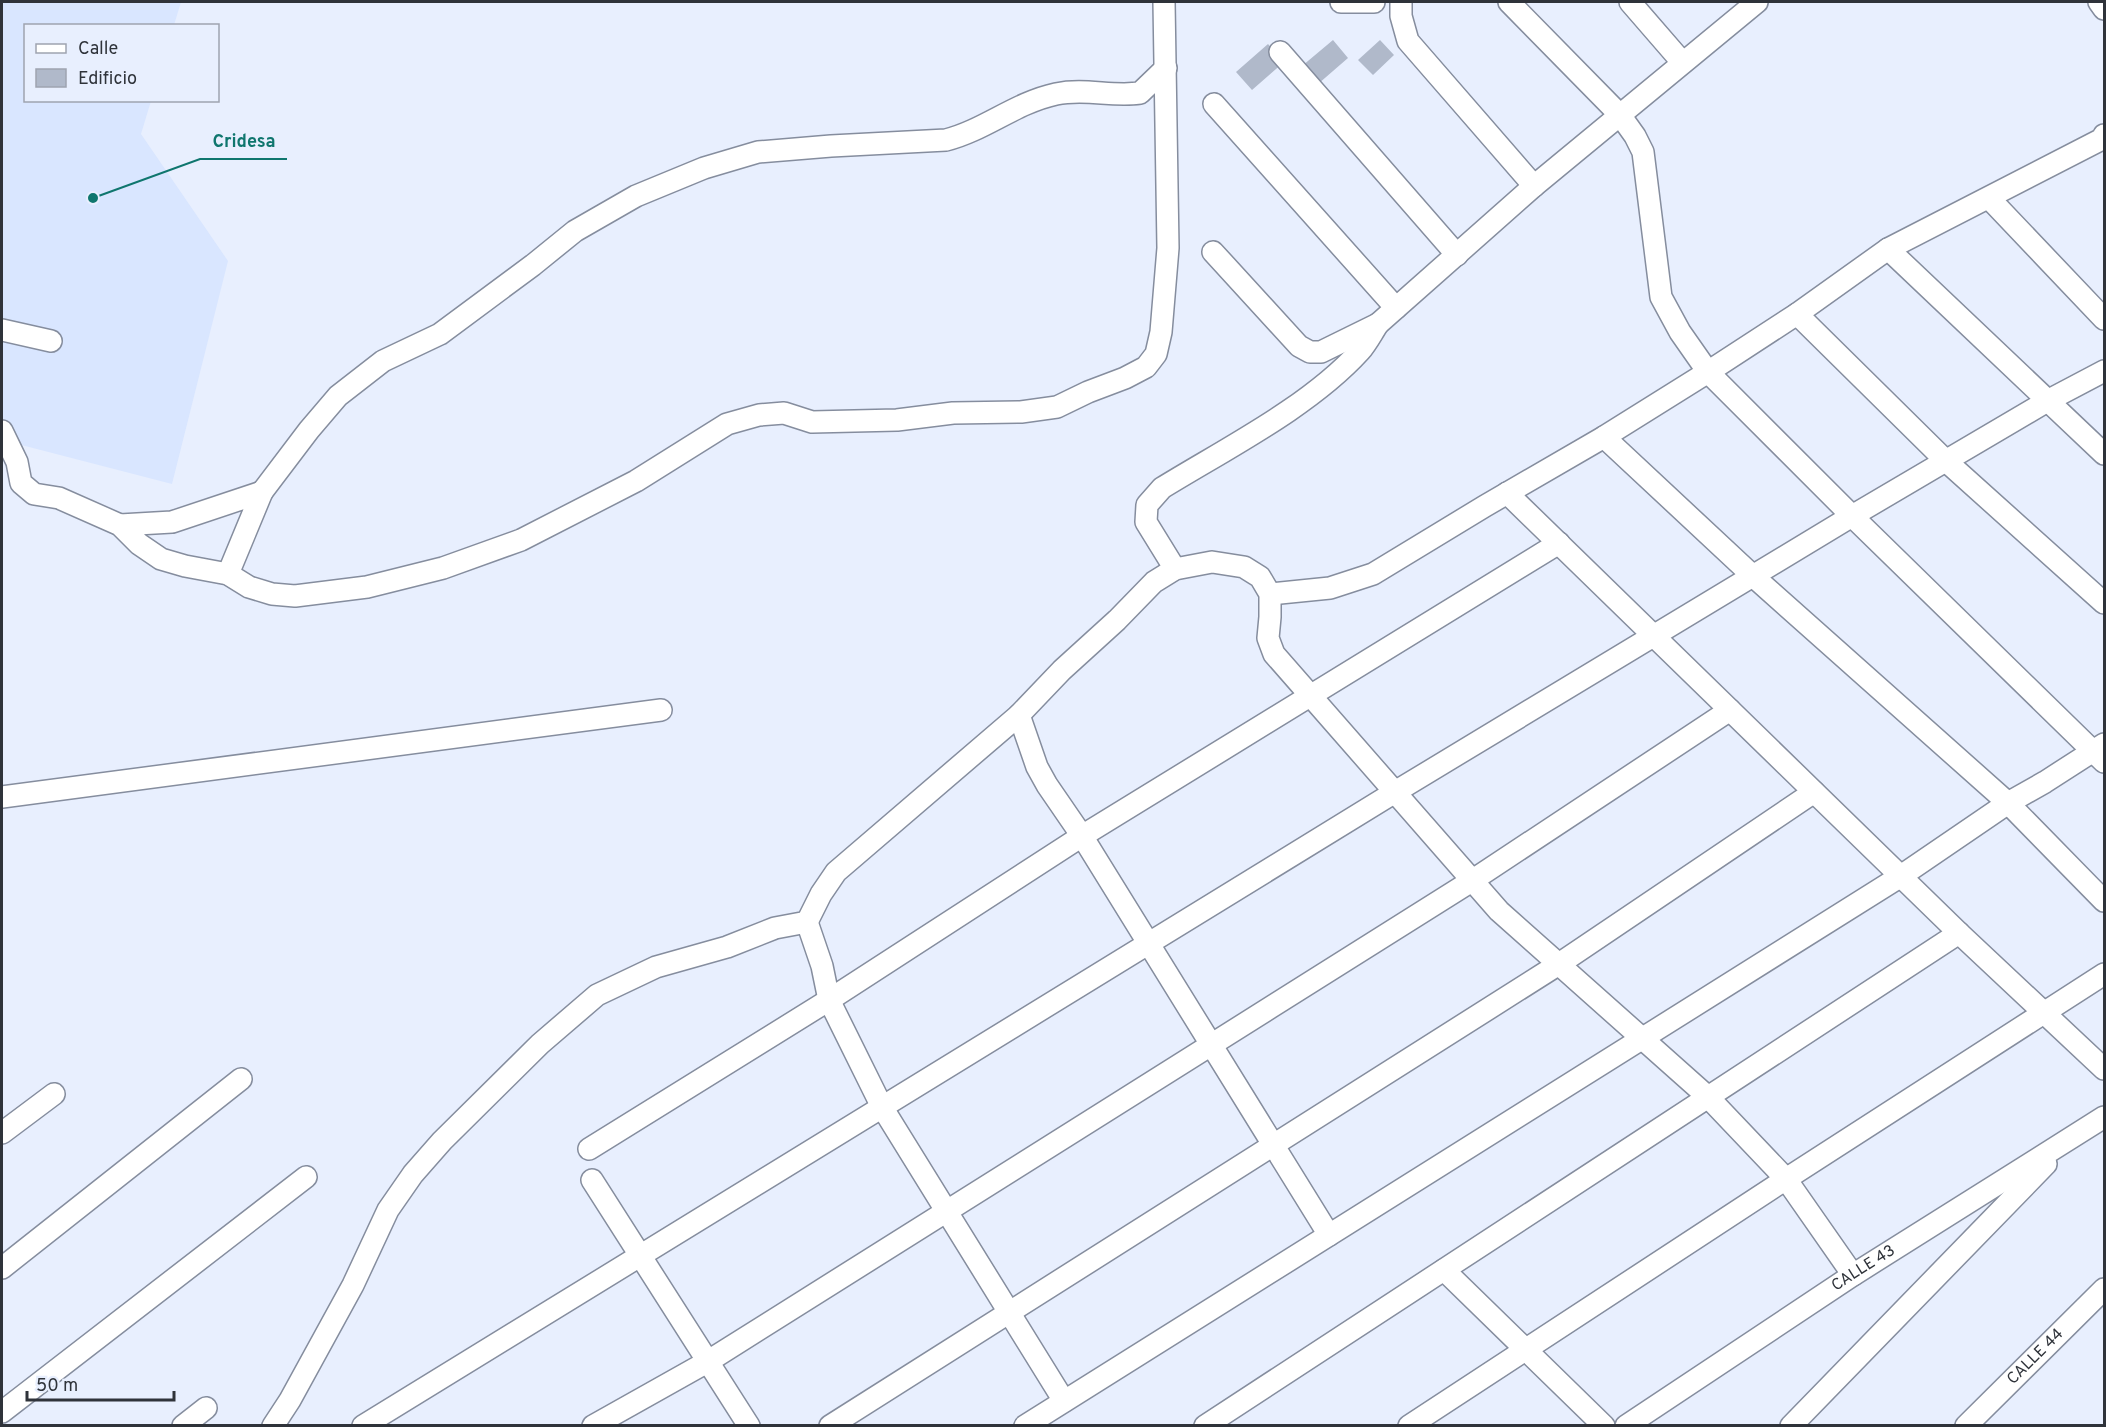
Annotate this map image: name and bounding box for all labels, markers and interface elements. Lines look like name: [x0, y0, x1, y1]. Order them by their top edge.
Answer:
legend: [24, 24, 219, 102]
text: Calle: [78, 38, 118, 61]
text: Edificio: [78, 68, 137, 91]
callout: Cridesa: [200, 123, 287, 159]
text: Cridesa: [213, 131, 275, 154]
street label: CALLE 43: [1828, 1241, 1899, 1296]
street label: CALLE 44: [2003, 1325, 2068, 1389]
scale bar: [27, 1364, 174, 1402]
text: 50 m: [36, 1375, 78, 1398]

